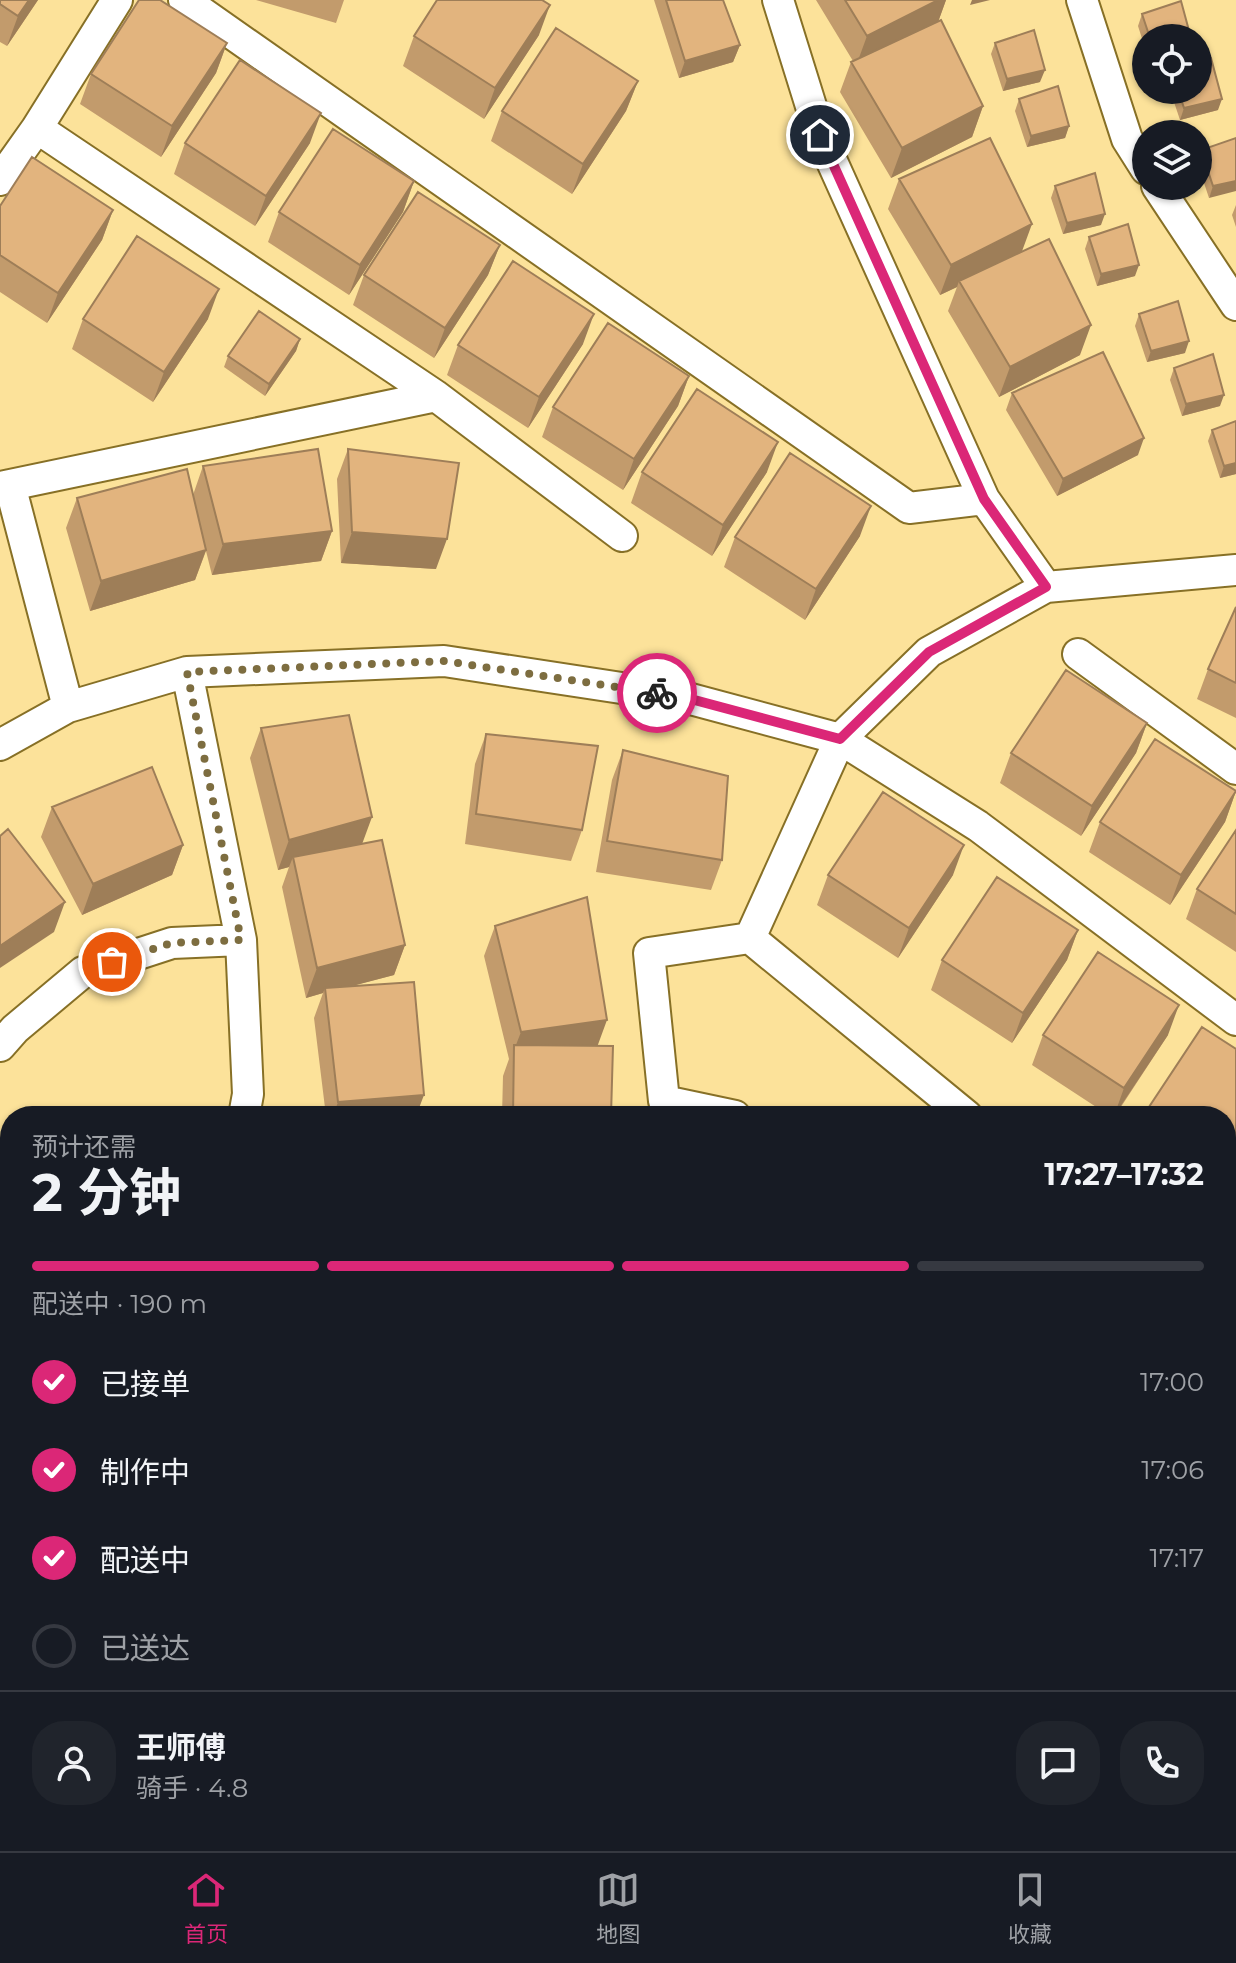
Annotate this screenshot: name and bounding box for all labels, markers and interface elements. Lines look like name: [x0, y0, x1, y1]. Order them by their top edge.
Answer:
map controls: [1132, 24, 1212, 200]
button: locate: [1132, 24, 1212, 104]
pin: [786, 101, 854, 169]
icon: home: [798, 113, 842, 157]
button: layers: [1132, 120, 1212, 200]
courier: [617, 653, 697, 733]
icon: bike: [635, 671, 679, 715]
pin: [78, 928, 146, 996]
icon: bag: [90, 940, 134, 984]
text: 预计还需: [32, 1131, 136, 1163]
text: 17:27–17:32: [1044, 1156, 1204, 1193]
text: 2 分钟: [32, 1161, 181, 1224]
text: 配送中 · 190 m: [32, 1288, 207, 1320]
icon: check: [32, 1360, 76, 1404]
text: 已接单: [100, 1366, 190, 1403]
text: 17:00: [1140, 1366, 1204, 1398]
icon: check: [32, 1448, 76, 1492]
text: 制作中: [100, 1454, 190, 1491]
text: 17:06: [1141, 1454, 1204, 1486]
icon: check: [32, 1536, 76, 1580]
text: 配送中: [100, 1542, 190, 1579]
text: 17:17: [1150, 1542, 1204, 1574]
text: 已送达: [100, 1630, 190, 1667]
button: person: [32, 1721, 116, 1805]
button: chat: [1016, 1721, 1100, 1805]
button: phone: [1120, 1721, 1204, 1805]
text: 王师傅: [136, 1729, 226, 1766]
text: 骑手 · 4.8: [136, 1772, 248, 1804]
tab: 首页: [184, 1868, 228, 1948]
tab: 地图: [596, 1868, 640, 1948]
tab: 收藏: [1008, 1868, 1052, 1948]

